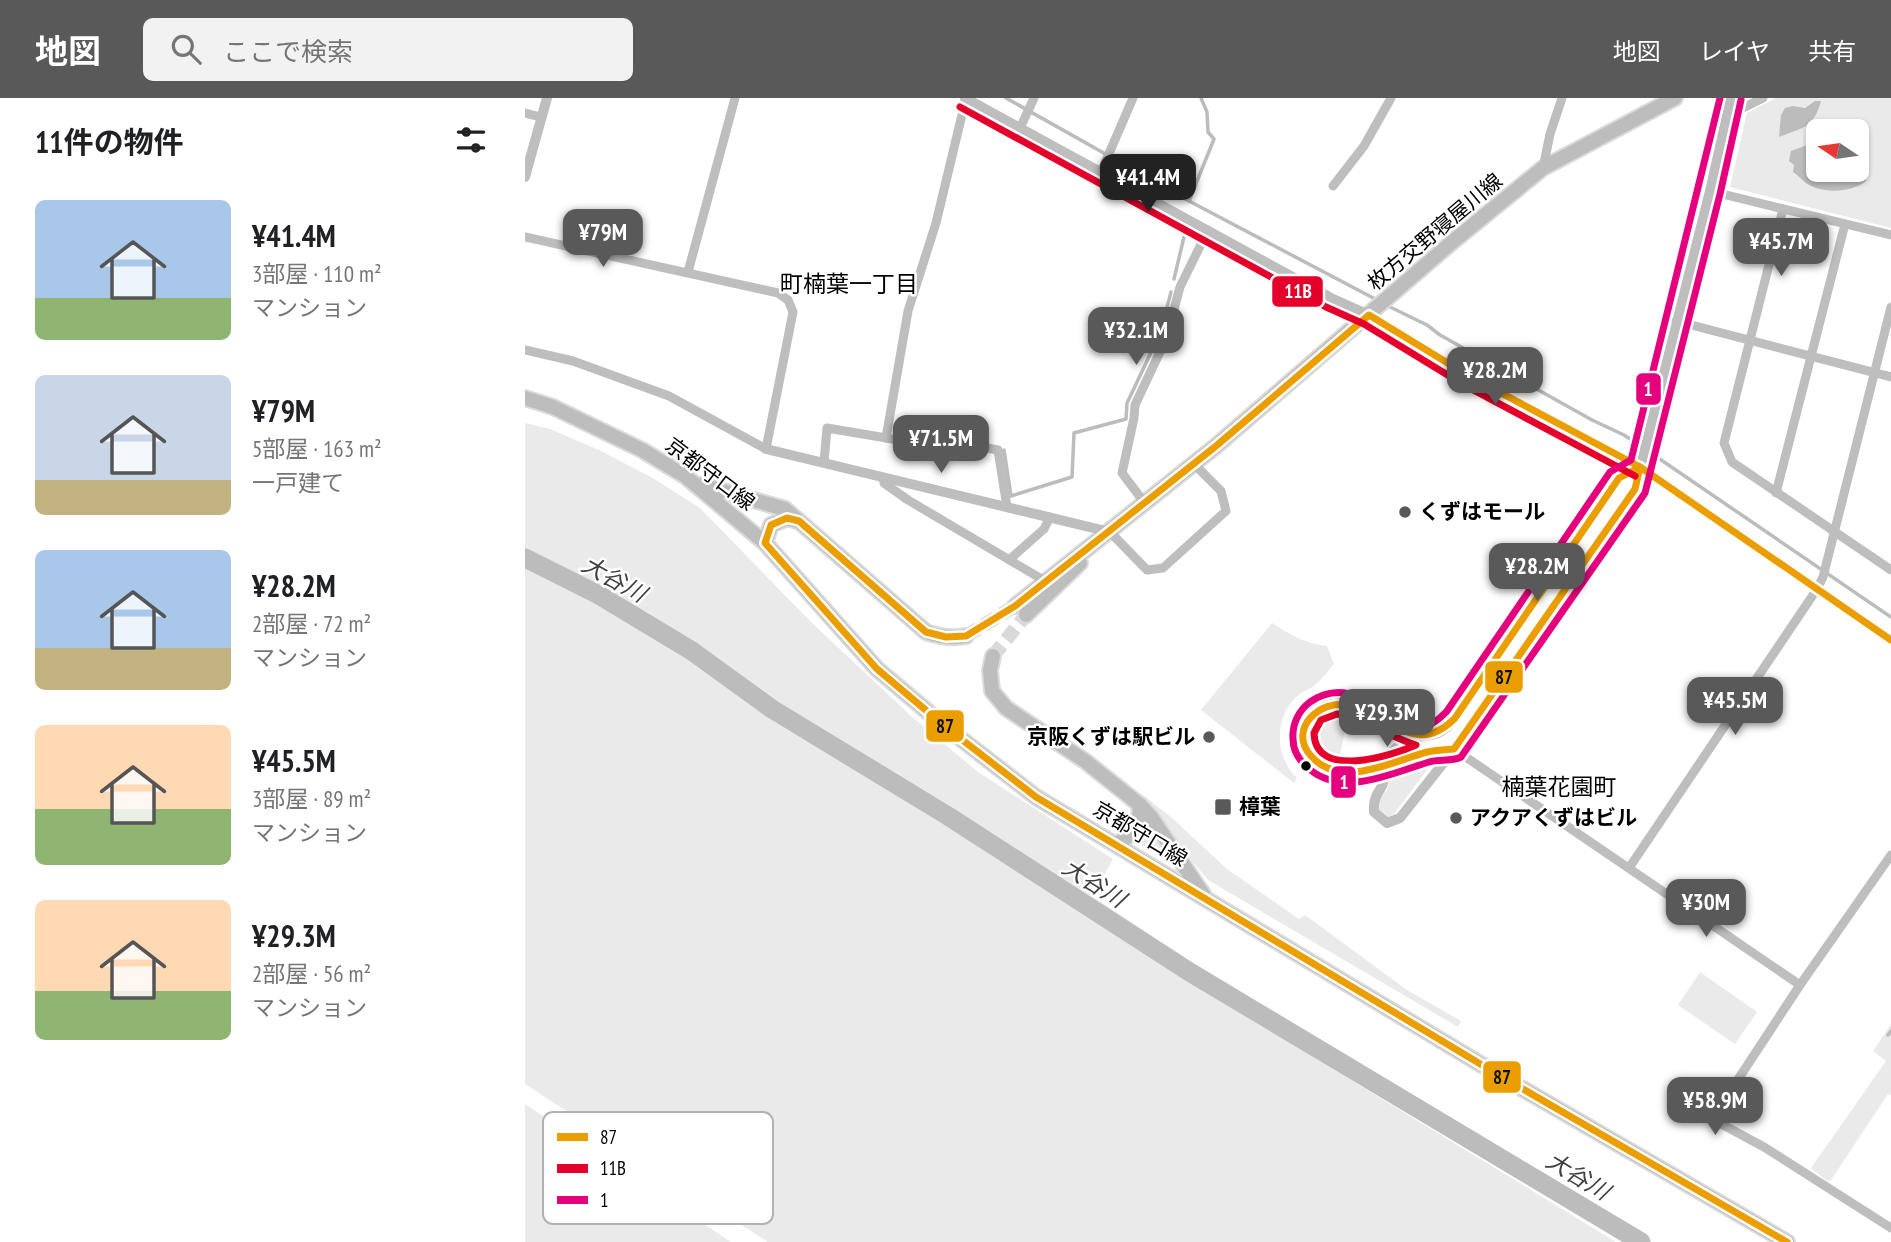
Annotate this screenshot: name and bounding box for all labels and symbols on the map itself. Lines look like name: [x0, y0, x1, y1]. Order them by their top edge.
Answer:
north arrow: [1806, 119, 1869, 182]
pin: ¥41.4M: [1091, 155, 1205, 214]
street label: 枚方交野寝屋川線: [1362, 167, 1508, 296]
pin: ¥79M: [562, 209, 644, 269]
pin: ¥45.7M: [1724, 218, 1838, 278]
district label: 町楠葉一丁目: [780, 269, 918, 298]
line badge: 11B: [1271, 275, 1324, 308]
text: 11B: [1284, 279, 1312, 303]
pin: ¥32.1M: [1079, 308, 1193, 367]
pin: ¥28.2M: [1438, 348, 1552, 407]
line badge: 1: [1635, 372, 1662, 406]
text: 1: [1643, 377, 1653, 401]
pin: ¥71.5M: [884, 416, 998, 475]
street label: 京都守口線: [660, 431, 760, 516]
place label: くずはモール: [1419, 498, 1545, 525]
marker: くずはモール: [1397, 504, 1413, 520]
pin: ¥28.2M: [1480, 544, 1594, 603]
water label: 大谷川: [577, 549, 654, 609]
line badge: 87: [1484, 660, 1524, 694]
text: 87: [1495, 665, 1513, 689]
pin: ¥45.5M: [1678, 678, 1792, 737]
pin: ¥29.3M: [1330, 690, 1444, 749]
line badge: 87: [925, 709, 965, 743]
text: 87: [936, 714, 954, 738]
place label: 京阪くずは駅ビル: [1027, 723, 1195, 750]
marker: 京阪くずは駅ビル: [1201, 729, 1217, 745]
unlabelled marker: [1299, 759, 1313, 773]
line badge: 1: [1330, 765, 1357, 799]
text: 1: [1339, 770, 1349, 794]
district label: 楠葉花園町: [1502, 772, 1617, 801]
place label: 樟葉: [1239, 793, 1281, 820]
street label: 京都守口線: [1088, 795, 1192, 872]
marker: 樟葉: [1213, 797, 1233, 817]
place label: アクアくずはビル: [1470, 804, 1637, 831]
marker: アクアくずはビル: [1448, 810, 1464, 826]
water label: 大谷川: [1057, 852, 1134, 915]
pin: ¥30M: [1665, 880, 1747, 939]
line badge: 87: [1482, 1060, 1522, 1094]
text: 87: [1493, 1065, 1511, 1089]
pin: ¥58.9M: [1658, 1077, 1772, 1137]
legend: [543, 1112, 773, 1224]
text: 87: [600, 1125, 617, 1149]
water label: 大谷川: [1541, 1145, 1618, 1207]
text: 11B: [600, 1156, 626, 1180]
text: 1: [600, 1188, 609, 1212]

